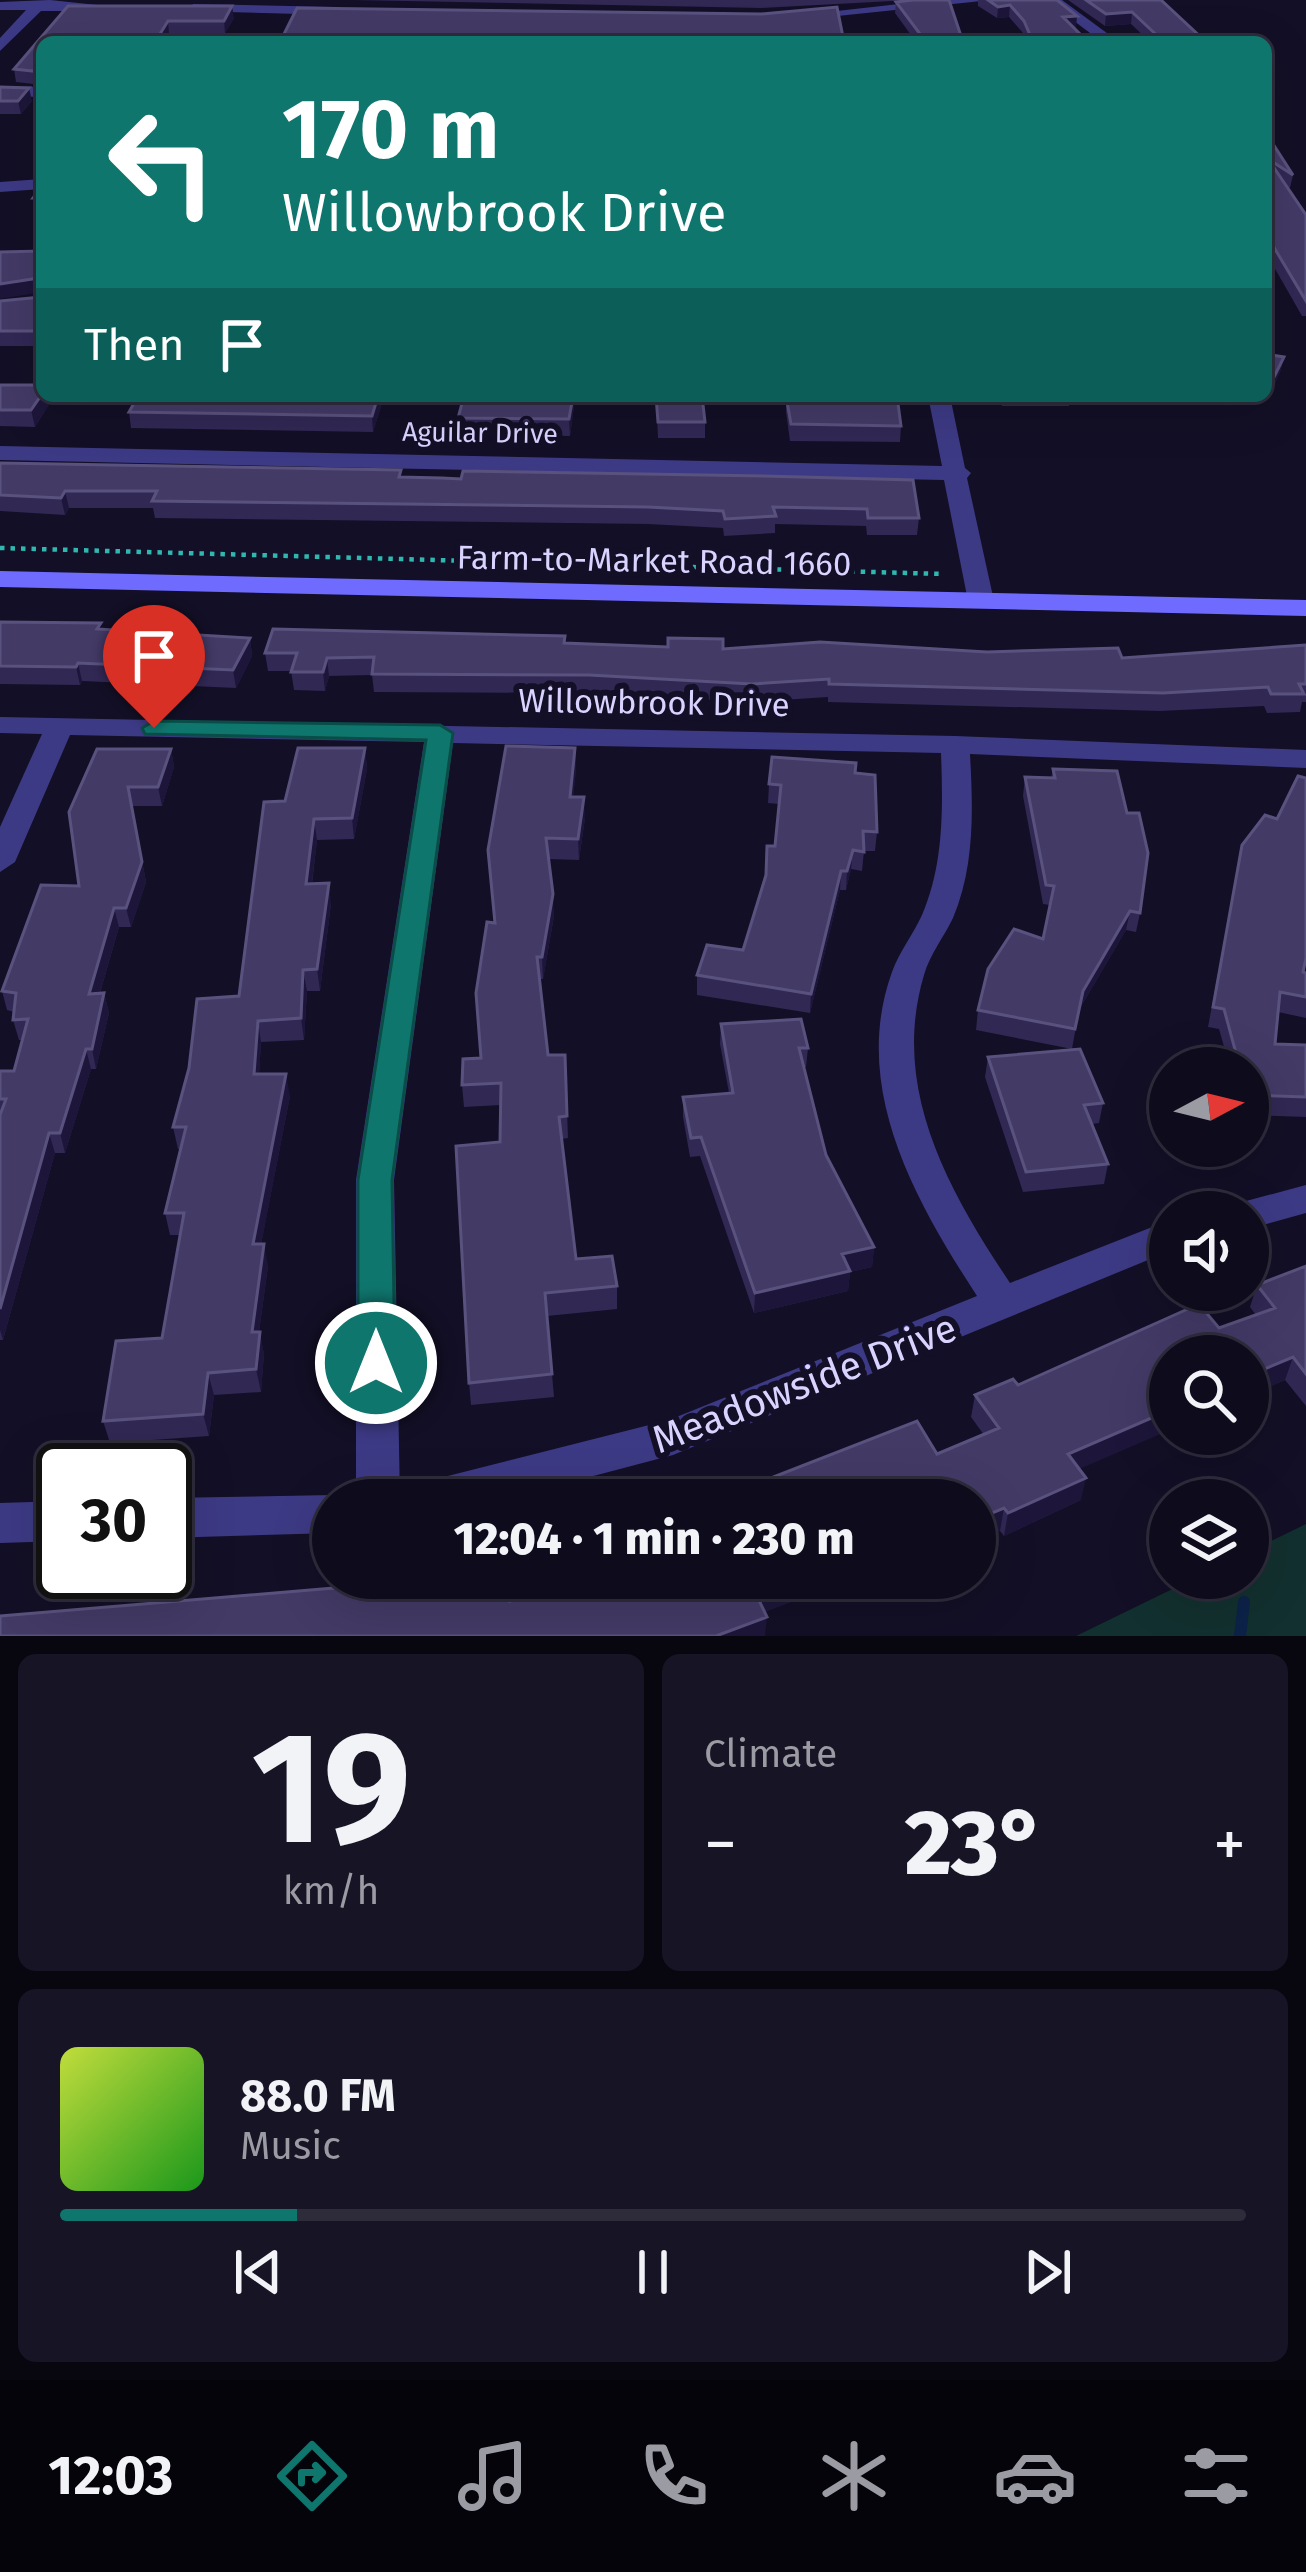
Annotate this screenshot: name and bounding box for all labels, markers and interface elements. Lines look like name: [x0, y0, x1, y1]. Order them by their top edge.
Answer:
text: 170 m: [282, 79, 499, 180]
icon: left: [84, 84, 240, 240]
text: Willowbrook Drive: [282, 181, 726, 245]
icon: arrive: [209, 312, 275, 378]
text: Then: [84, 318, 185, 372]
street label: Aguilar Drive: [402, 416, 558, 450]
street label: Farm-to-Market Road 1660: [456, 538, 852, 584]
pin: [103, 605, 205, 728]
icon: arrive: [121, 623, 187, 689]
street label: Willowbrook Drive: [518, 681, 790, 725]
north arrow: [1149, 1047, 1269, 1167]
map controls: [1149, 1047, 1269, 1599]
button: sound: [1149, 1191, 1269, 1311]
position arrow: [313, 1300, 439, 1426]
street label: Meadowside Drive: [646, 1305, 963, 1463]
button: search: [1149, 1335, 1269, 1455]
speed limit sign: 30: [36, 1443, 192, 1599]
button: layers: [1149, 1479, 1269, 1599]
text: 12:04 · 1 min · 230 m: [454, 1512, 854, 1566]
text: 19: [251, 1696, 411, 1883]
text: Climate: [704, 1731, 837, 1777]
text: 23°: [905, 1790, 1045, 1898]
text: −: [704, 1805, 737, 1884]
text: +: [1213, 1805, 1246, 1884]
text: km/h: [283, 1868, 379, 1914]
text: 88.0 FM: [240, 2069, 396, 2123]
text: Music: [240, 2123, 341, 2169]
icon: previous: [225, 2239, 291, 2305]
icon: pause: [620, 2239, 686, 2305]
icon: next: [1015, 2239, 1081, 2305]
icon: directions: [270, 2434, 354, 2518]
icon: music: [451, 2434, 535, 2518]
icon: phone: [632, 2434, 716, 2518]
icon: climate: [812, 2434, 896, 2518]
icon: car: [993, 2434, 1077, 2518]
icon: filters: [1174, 2434, 1258, 2518]
text: 12:03: [48, 2444, 173, 2508]

